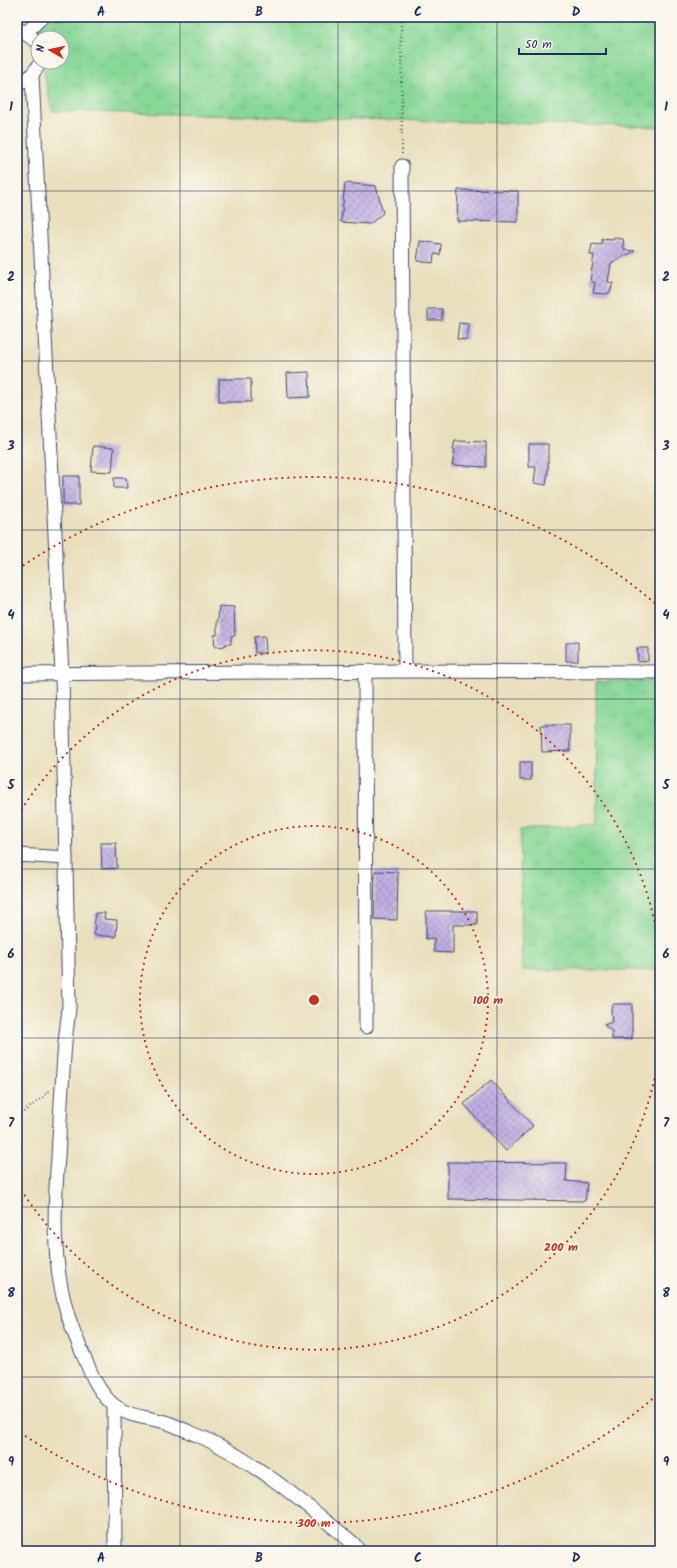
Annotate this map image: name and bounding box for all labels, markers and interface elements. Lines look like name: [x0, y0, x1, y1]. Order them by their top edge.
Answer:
text: A: [97, 2, 105, 23]
text: B: [255, 2, 263, 23]
text: C: [414, 2, 422, 23]
text: D: [572, 2, 581, 23]
north arrow: [30, 30, 70, 70]
scale bar: [519, 30, 606, 56]
text: 50 m: [525, 35, 552, 54]
text: N: [32, 44, 51, 53]
text: 1: [9, 97, 13, 118]
text: 1: [664, 97, 668, 118]
text: 2: [7, 267, 15, 288]
text: 2: [662, 267, 670, 288]
text: 3: [6, 436, 15, 457]
text: 3: [661, 436, 670, 457]
text: 4: [7, 605, 15, 626]
text: 4: [662, 605, 670, 626]
text: 5: [7, 775, 16, 796]
text: 5: [662, 775, 671, 796]
text: 6: [7, 944, 15, 965]
text: 6: [662, 944, 670, 965]
text: 100 m: [473, 991, 503, 1010]
centre of rings: [307, 993, 321, 1007]
text: 7: [8, 1113, 15, 1134]
text: 7: [663, 1113, 670, 1134]
text: 200 m: [544, 1238, 578, 1257]
text: 8: [7, 1283, 15, 1304]
text: 8: [662, 1283, 670, 1304]
text: 9: [8, 1452, 15, 1473]
text: 9: [663, 1452, 670, 1473]
text: 300 m: [296, 1514, 331, 1533]
text: A: [97, 1548, 105, 1568]
text: B: [255, 1548, 263, 1568]
text: C: [414, 1548, 422, 1568]
text: D: [572, 1548, 581, 1568]

